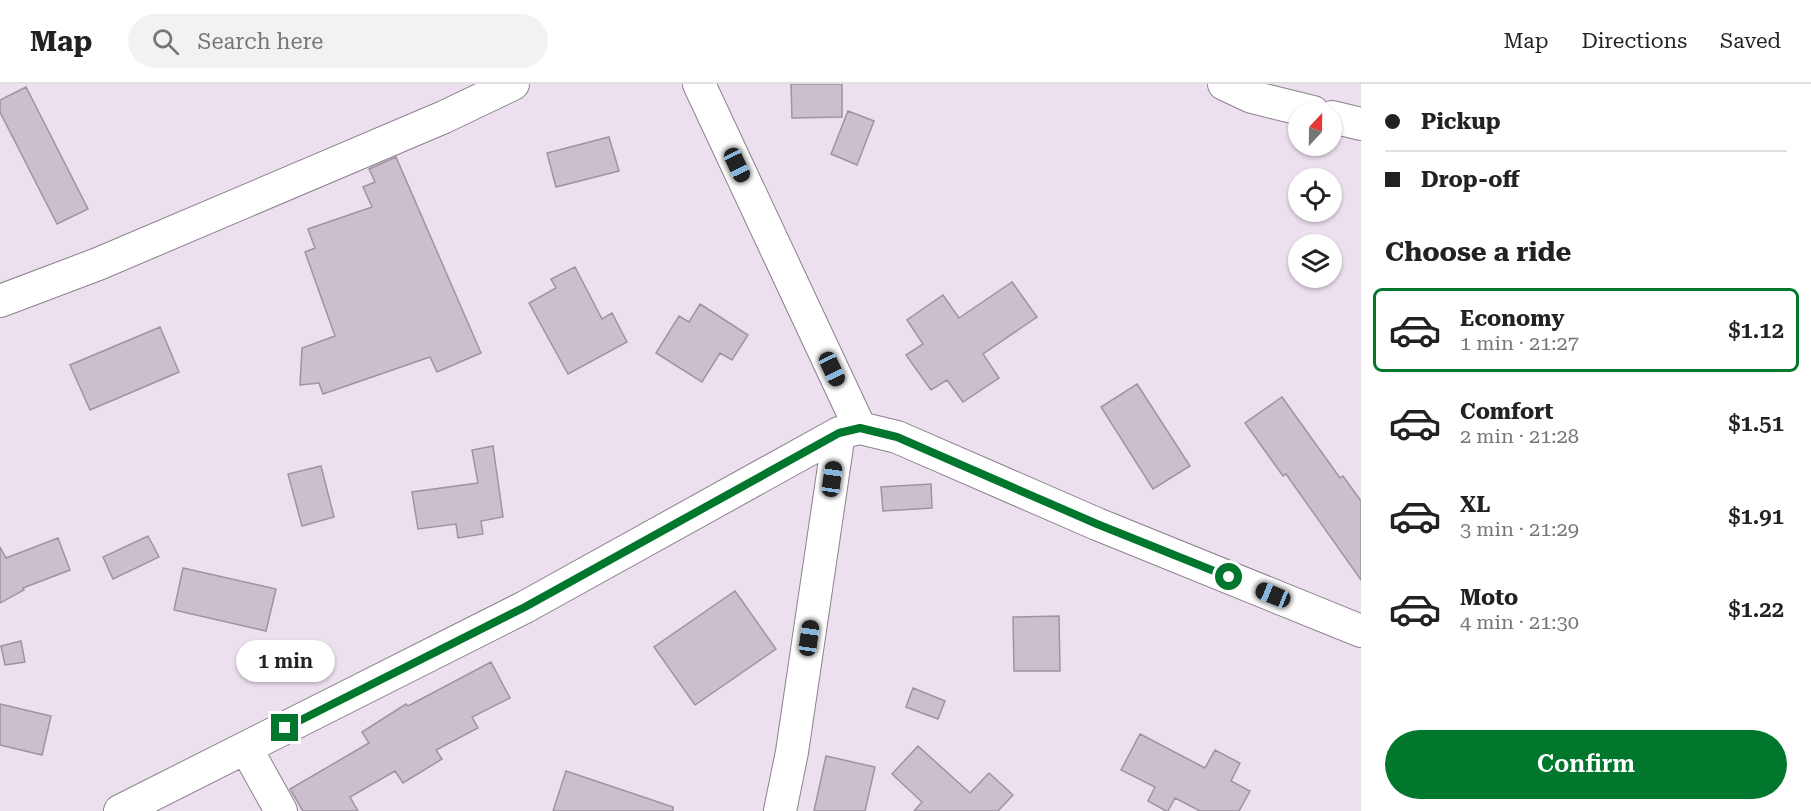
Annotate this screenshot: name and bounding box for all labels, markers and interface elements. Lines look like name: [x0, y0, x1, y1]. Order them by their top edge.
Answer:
search box: [128, 14, 548, 68]
text: Map: [30, 25, 92, 58]
icon: search: [149, 25, 182, 58]
text: Search here: [197, 29, 323, 54]
text: Map: [1504, 29, 1548, 53]
text: Directions: [1581, 29, 1687, 53]
text: Saved: [1720, 29, 1781, 53]
north arrow: [1288, 102, 1342, 156]
map controls: [1288, 102, 1342, 288]
text: Pickup: [1421, 109, 1501, 134]
car: [721, 145, 753, 185]
text: Drop-off: [1421, 167, 1519, 192]
button: locate: [1288, 168, 1342, 222]
button: layers: [1288, 234, 1342, 288]
text: Choose a ride: [1385, 236, 1571, 268]
icon: car: [1388, 303, 1442, 357]
text: Economy: [1460, 306, 1564, 331]
text: $1.12: [1728, 318, 1784, 343]
text: 1 min · 21:27: [1460, 331, 1579, 355]
car: [816, 349, 848, 389]
icon: car: [1388, 396, 1442, 450]
text: Comfort: [1460, 399, 1553, 424]
text: $1.51: [1728, 411, 1784, 436]
text: 2 min · 21:28: [1460, 424, 1579, 448]
car: [821, 460, 843, 498]
icon: car: [1388, 489, 1442, 543]
text: XL: [1460, 492, 1490, 517]
text: $1.91: [1728, 504, 1784, 529]
text: 3 min · 21:29: [1460, 517, 1579, 541]
route start: [1215, 563, 1242, 590]
car: [1253, 580, 1293, 610]
icon: car: [1388, 582, 1442, 636]
text: Moto: [1460, 585, 1518, 610]
text: $1.22: [1728, 597, 1784, 622]
text: 4 min · 21:30: [1460, 610, 1579, 634]
car: [798, 619, 820, 657]
callout: 1 min: [236, 641, 334, 683]
text: 1 min: [258, 649, 313, 673]
route end: [271, 714, 298, 741]
button: Confirm: [1385, 730, 1787, 799]

